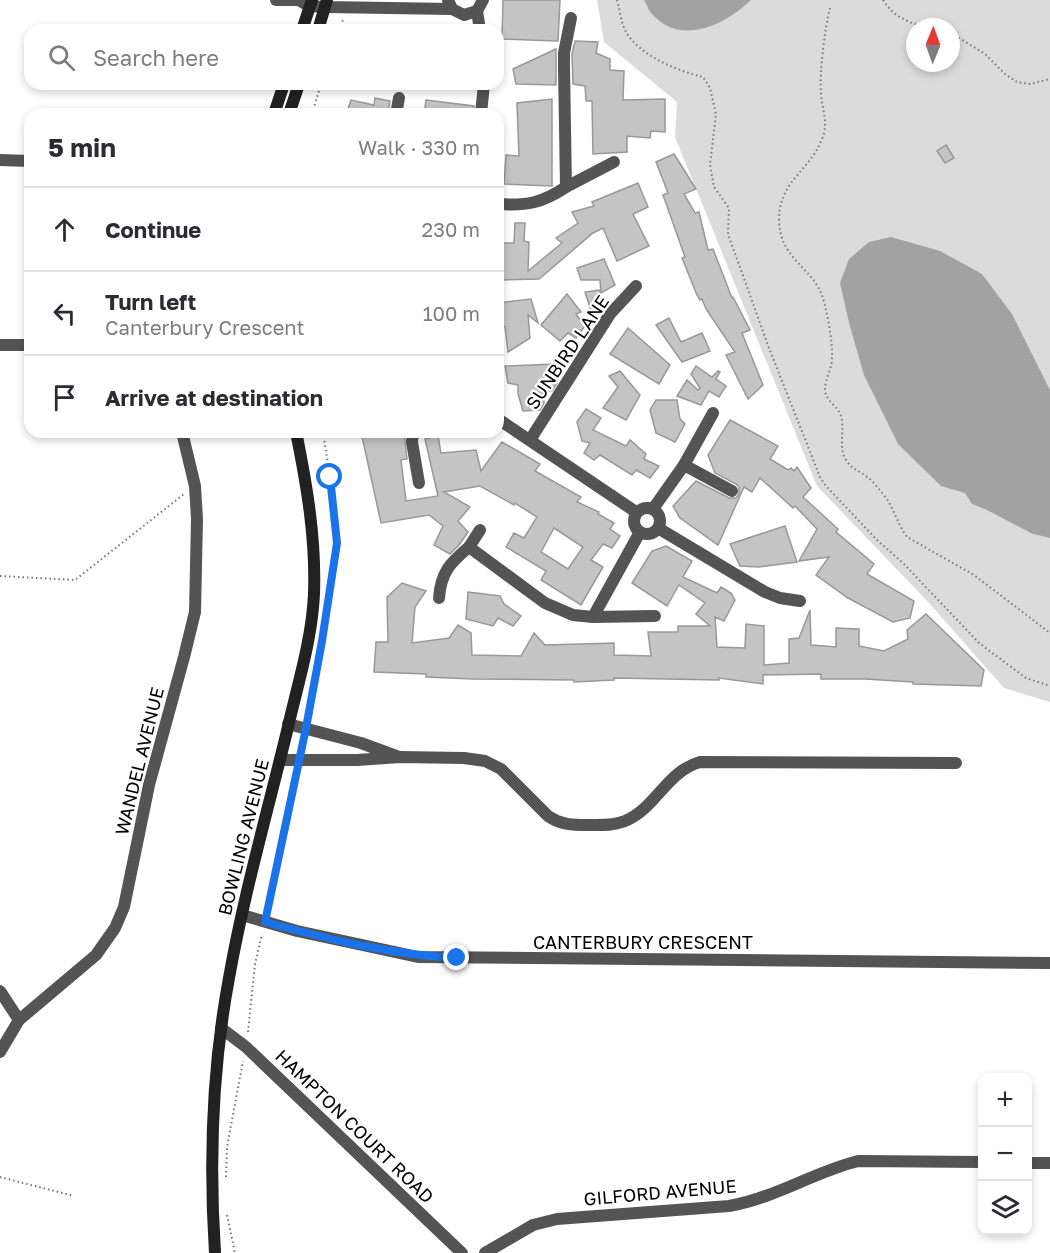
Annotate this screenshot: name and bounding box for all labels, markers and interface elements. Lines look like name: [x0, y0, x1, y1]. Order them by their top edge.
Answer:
north arrow: [906, 18, 960, 72]
search box: [24, 24, 504, 90]
icon: search: [45, 41, 78, 74]
text: Search here: [93, 44, 219, 71]
text: 5 min: [48, 132, 116, 163]
text: Walk · 330 m: [358, 135, 480, 159]
icon: ahead: [48, 213, 81, 246]
text: Continue: [105, 216, 201, 243]
text: 230 m: [422, 217, 480, 241]
text: Turn left: [105, 288, 196, 315]
street label: SUNBIRD LANE: [521, 291, 613, 413]
icon: left: [48, 297, 81, 330]
text: 100 m: [423, 301, 480, 325]
text: Canterbury Crescent: [105, 315, 304, 339]
icon: arrive: [48, 381, 81, 414]
text: Arrive at destination: [105, 384, 323, 411]
route start: [316, 463, 342, 489]
street label: WANDEL AVENUE: [110, 685, 168, 837]
street label: BOWLING AVENUE: [213, 756, 273, 918]
street label: CANTERBURY CRESCENT: [533, 931, 753, 953]
route end: [443, 944, 469, 970]
street label: HAMPTON COURT ROAD: [271, 1045, 439, 1207]
map controls: [978, 1073, 1032, 1235]
button: +: [978, 1073, 1032, 1127]
button: −: [978, 1127, 1032, 1181]
street label: GILFORD AVENUE: [583, 1174, 737, 1210]
button: layers: [978, 1181, 1032, 1235]

